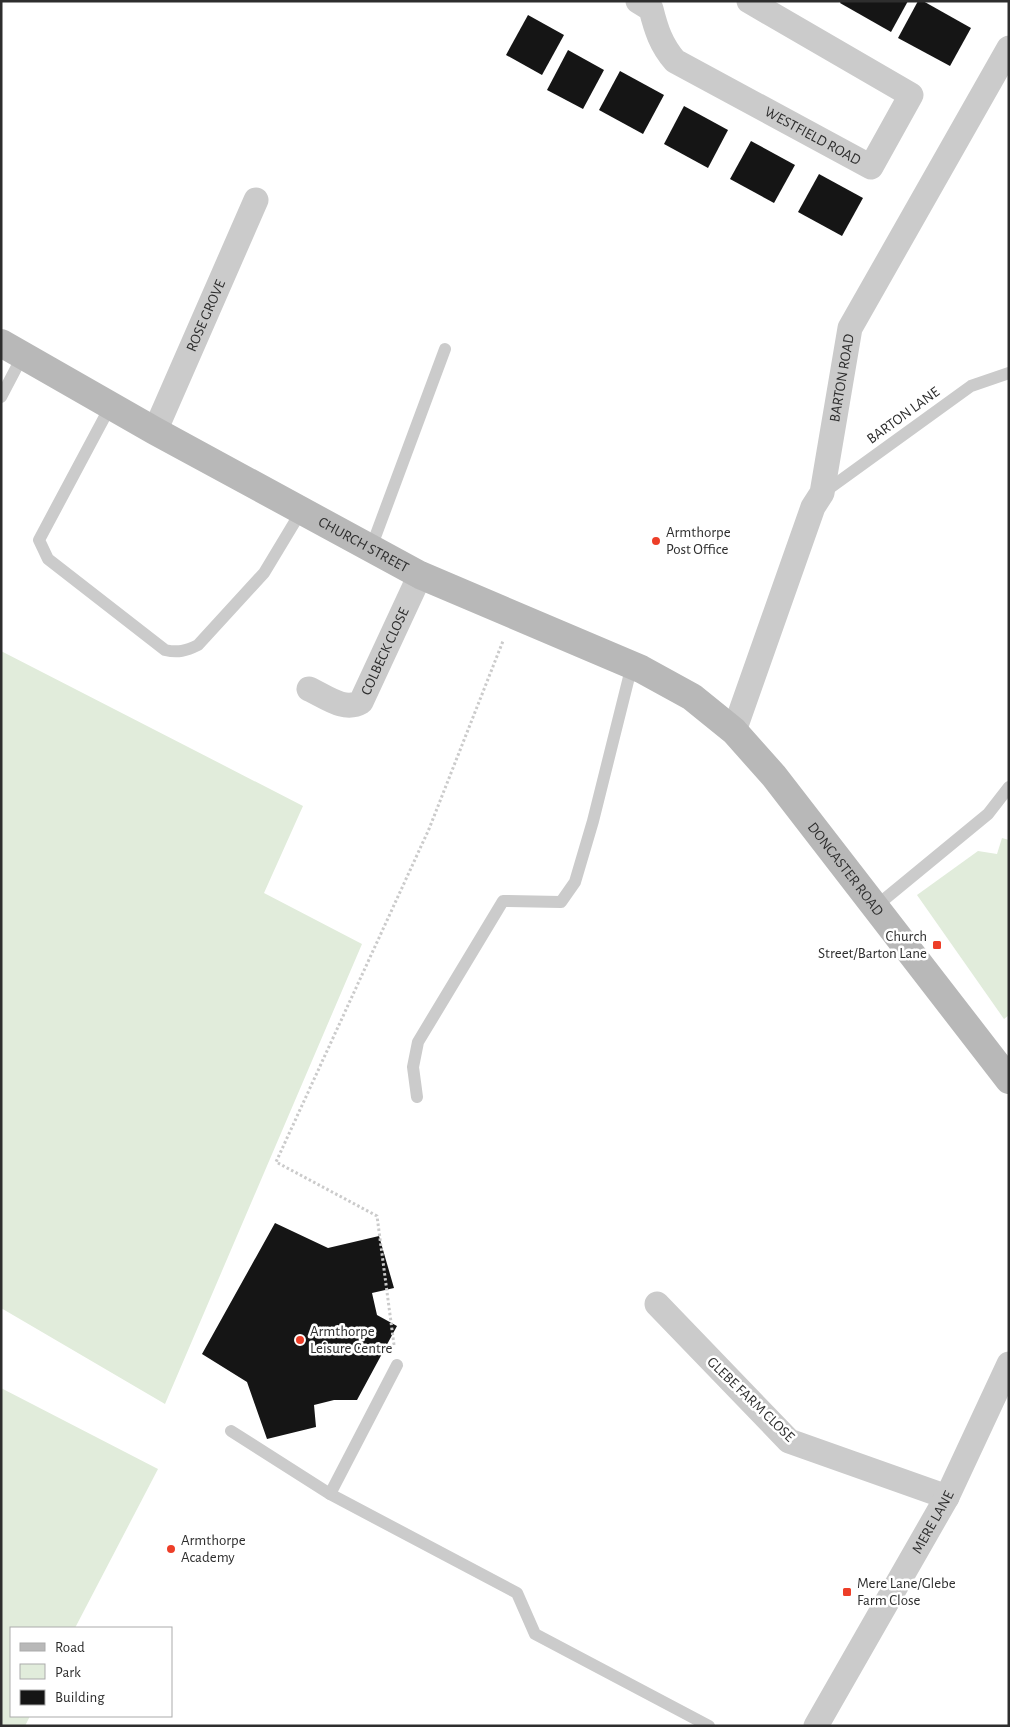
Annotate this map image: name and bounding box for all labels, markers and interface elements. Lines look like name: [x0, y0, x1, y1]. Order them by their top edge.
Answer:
street label: WESTFIELD ROAD: [762, 104, 864, 168]
street label: ROSE GROVE: [184, 278, 228, 354]
street label: BARTON ROAD: [827, 332, 857, 423]
street label: BARTON LANE: [864, 384, 942, 447]
street label: CHURCH STREET: [316, 514, 412, 576]
place label: Armthorpe Post Office: [666, 525, 731, 557]
marker: Armthorpe Post Office: [650, 535, 662, 547]
street label: COLBECK CLOSE: [358, 605, 412, 697]
street label: DONCASTER ROAD: [805, 820, 886, 919]
place label: Church Street/Barton Lane: [818, 929, 927, 961]
marker: Church Street/Barton Lane: [931, 939, 943, 951]
place label: Armthorpe Leisure Centre: [310, 1324, 393, 1356]
marker: Armthorpe Leisure Centre: [294, 1334, 306, 1346]
street label: GLEBE FARM CLOSE: [704, 1354, 797, 1445]
street label: MERE LANE: [909, 1489, 957, 1556]
place label: Armthorpe Academy: [181, 1533, 246, 1565]
marker: Armthorpe Academy: [165, 1543, 177, 1555]
place label: Mere Lane/Glebe Farm Close: [857, 1576, 956, 1608]
marker: Mere Lane/Glebe Farm Close: [841, 1586, 853, 1598]
legend: [10, 1627, 172, 1717]
text: Road: [55, 1640, 85, 1655]
text: Park: [55, 1665, 81, 1680]
text: Building: [55, 1690, 105, 1705]

